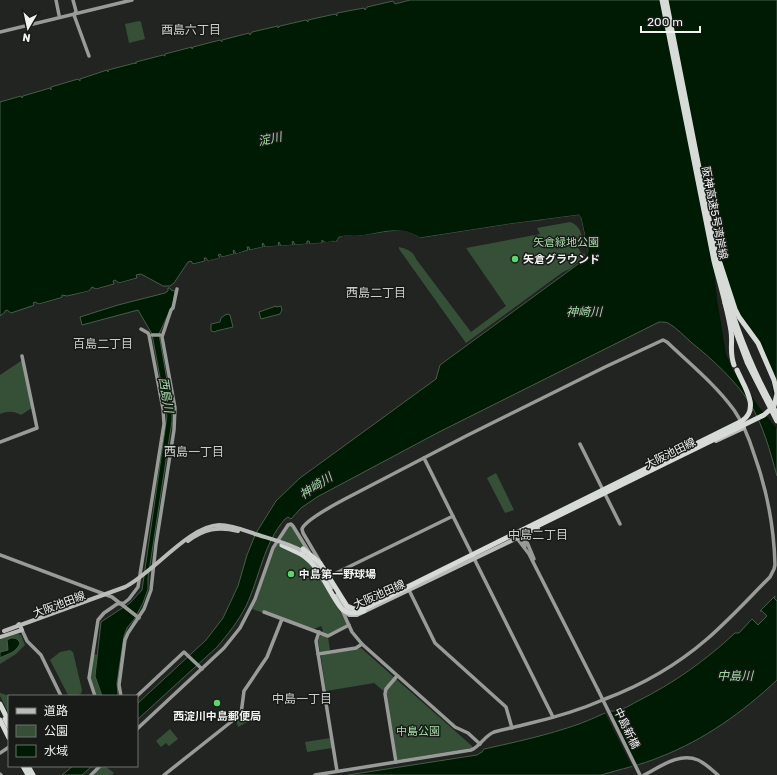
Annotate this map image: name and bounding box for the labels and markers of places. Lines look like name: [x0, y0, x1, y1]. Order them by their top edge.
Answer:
place label: 矢倉グラウンド: [523, 253, 600, 266]
marker: 矢倉グラウンド: [510, 254, 520, 264]
place label: 中島第一野球場: [299, 568, 376, 581]
marker: 中島第一野球場: [286, 569, 296, 579]
marker: 西淀川中島郵便局: [212, 698, 222, 708]
place label: 西淀川中島郵便局: [173, 710, 261, 723]

